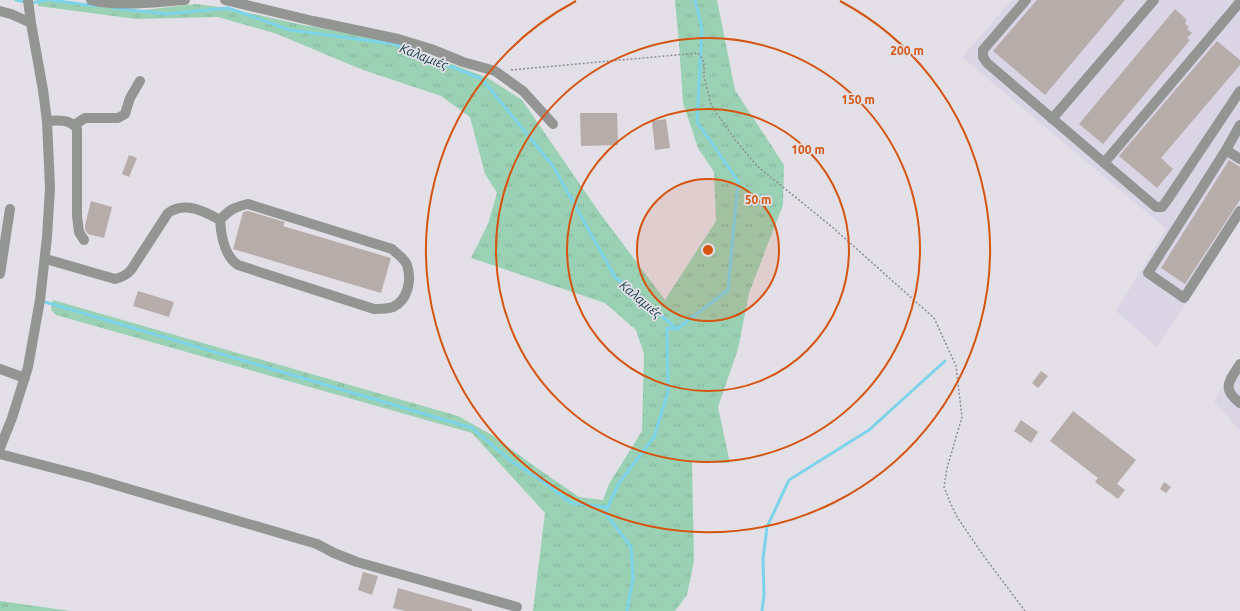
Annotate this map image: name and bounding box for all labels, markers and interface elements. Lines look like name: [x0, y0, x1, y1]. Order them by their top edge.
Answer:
water label: Καλαμιές: [398, 40, 450, 73]
text: 200 m: [890, 44, 924, 57]
text: 150 m: [841, 93, 875, 106]
text: 100 m: [791, 143, 825, 156]
text: 50 m: [745, 193, 771, 206]
centre of rings: [701, 243, 715, 257]
water label: Καλαμιές: [617, 277, 665, 322]

